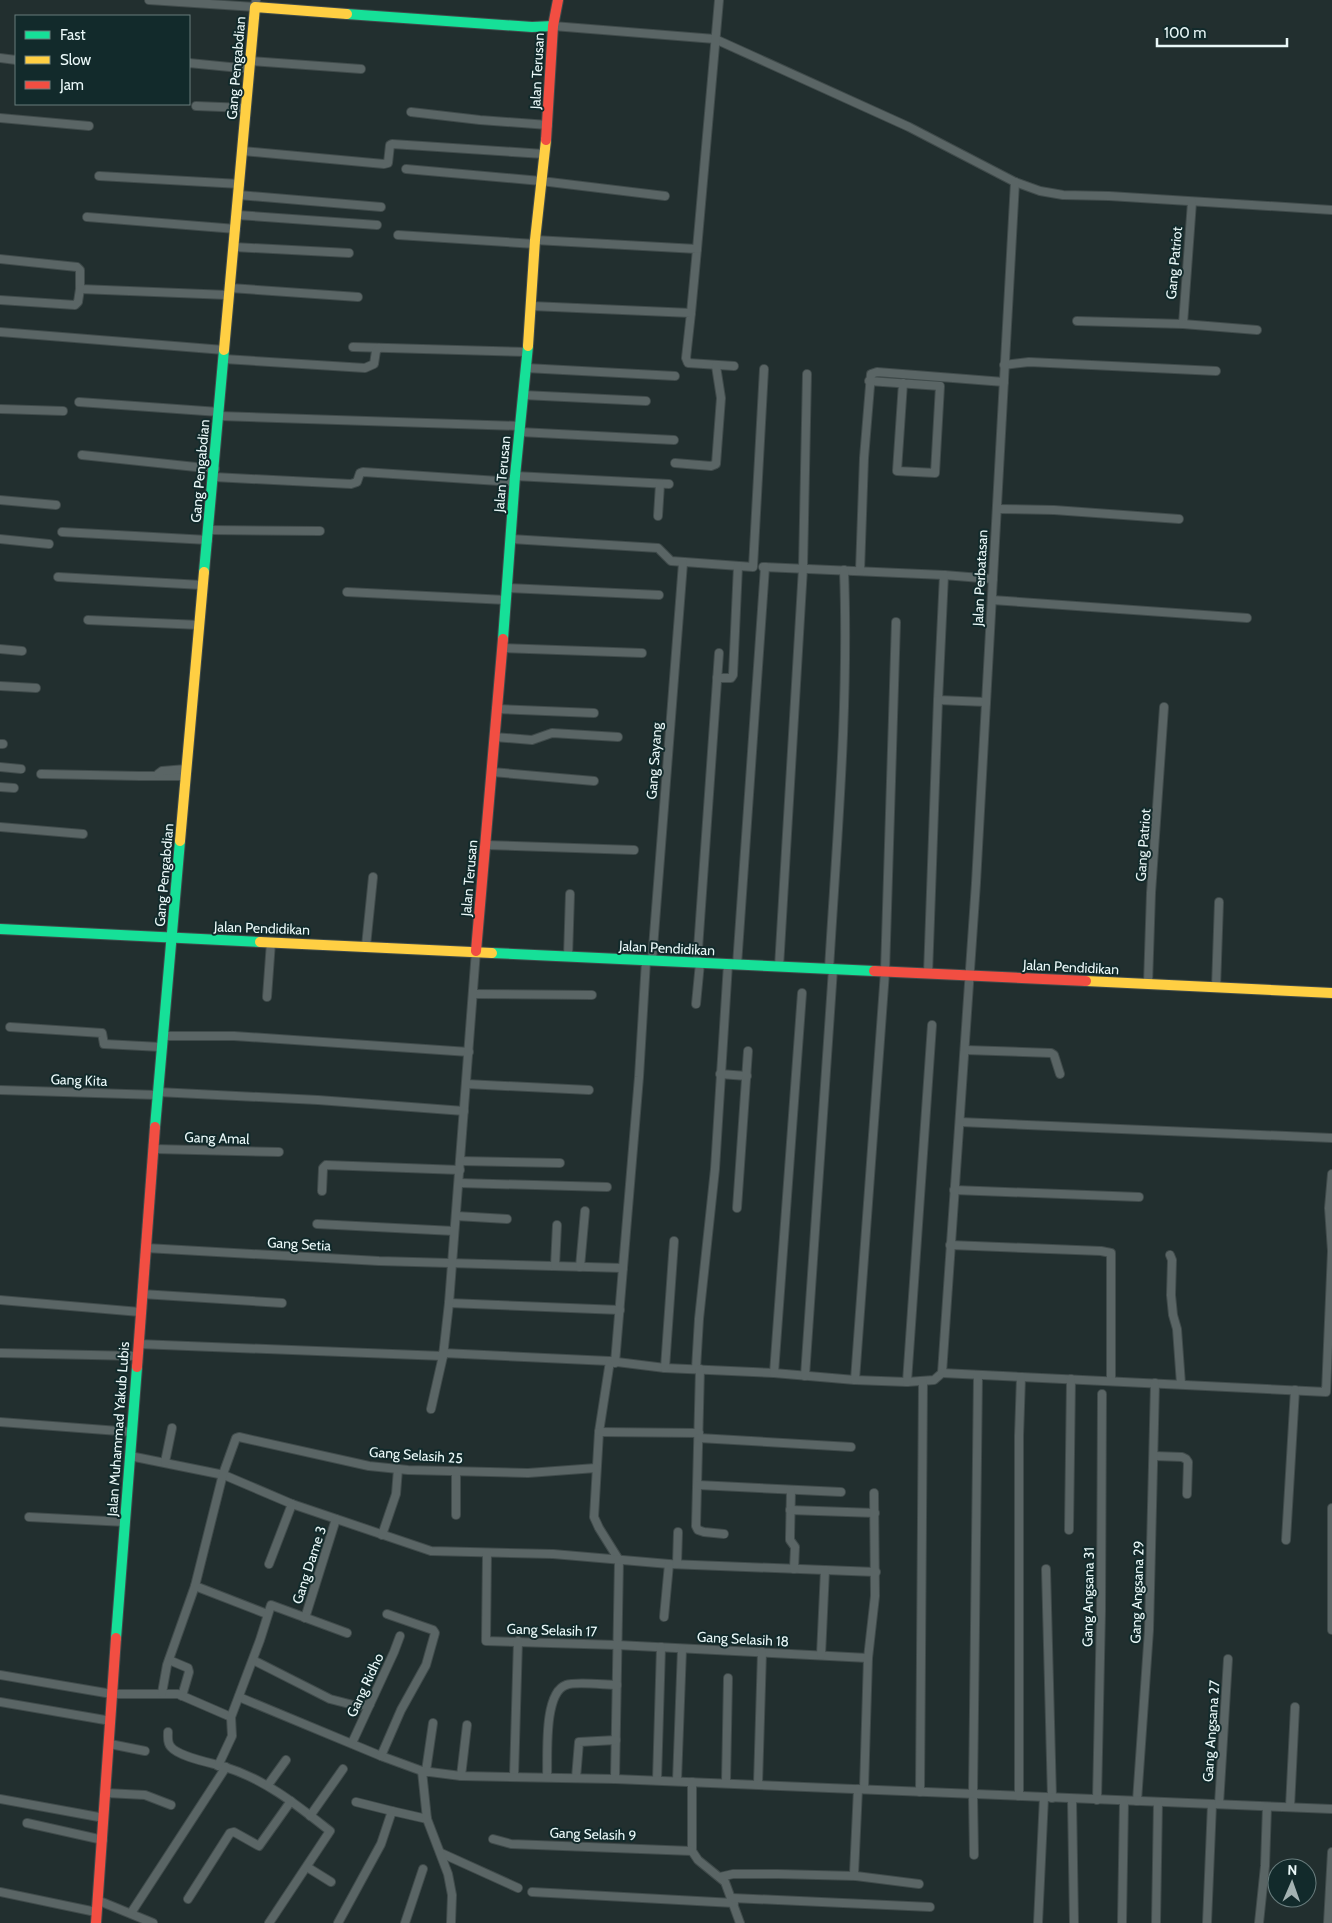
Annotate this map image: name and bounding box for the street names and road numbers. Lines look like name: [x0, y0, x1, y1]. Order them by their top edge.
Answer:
street label: Gang Pengabdian: [223, 15, 249, 120]
street label: Jalan Terusan: [526, 32, 548, 111]
street label: Gang Patriot: [1162, 226, 1186, 300]
street label: Gang Pengabdian: [187, 418, 213, 523]
street label: Jalan Terusan: [490, 435, 514, 514]
street label: Jalan Perbatasan: [968, 529, 992, 628]
street label: Gang Sayang: [642, 721, 666, 800]
street label: Gang Patriot: [1131, 808, 1155, 882]
street label: Gang Pengabdian: [151, 822, 177, 927]
street label: Jalan Terusan: [457, 839, 481, 918]
street label: Jalan Pendidikan: [213, 917, 311, 939]
street label: Jalan Pendidikan: [617, 936, 716, 960]
street label: Jalan Pendidikan: [1021, 955, 1120, 979]
street label: Gang Kita: [50, 1070, 108, 1090]
street label: Gang Amal: [184, 1128, 250, 1148]
street label: Gang Setia: [267, 1233, 332, 1255]
street label: Jalan Muhammad Yakub Lubis: [103, 1341, 133, 1518]
street label: Gang Selasih 25: [369, 1443, 463, 1467]
street label: Gang Dame 3: [288, 1524, 330, 1606]
street label: Gang Angsana 29: [1126, 1540, 1148, 1644]
street label: Gang Angsana 31: [1078, 1547, 1098, 1647]
street label: Gang Selasih 17: [506, 1619, 598, 1641]
street label: Gang Selasih 18: [697, 1628, 789, 1650]
street label: Gang Ridho: [342, 1650, 388, 1720]
street label: Gang Angsana 27: [1198, 1679, 1224, 1783]
street label: Gang Selasih 9: [549, 1823, 637, 1845]

